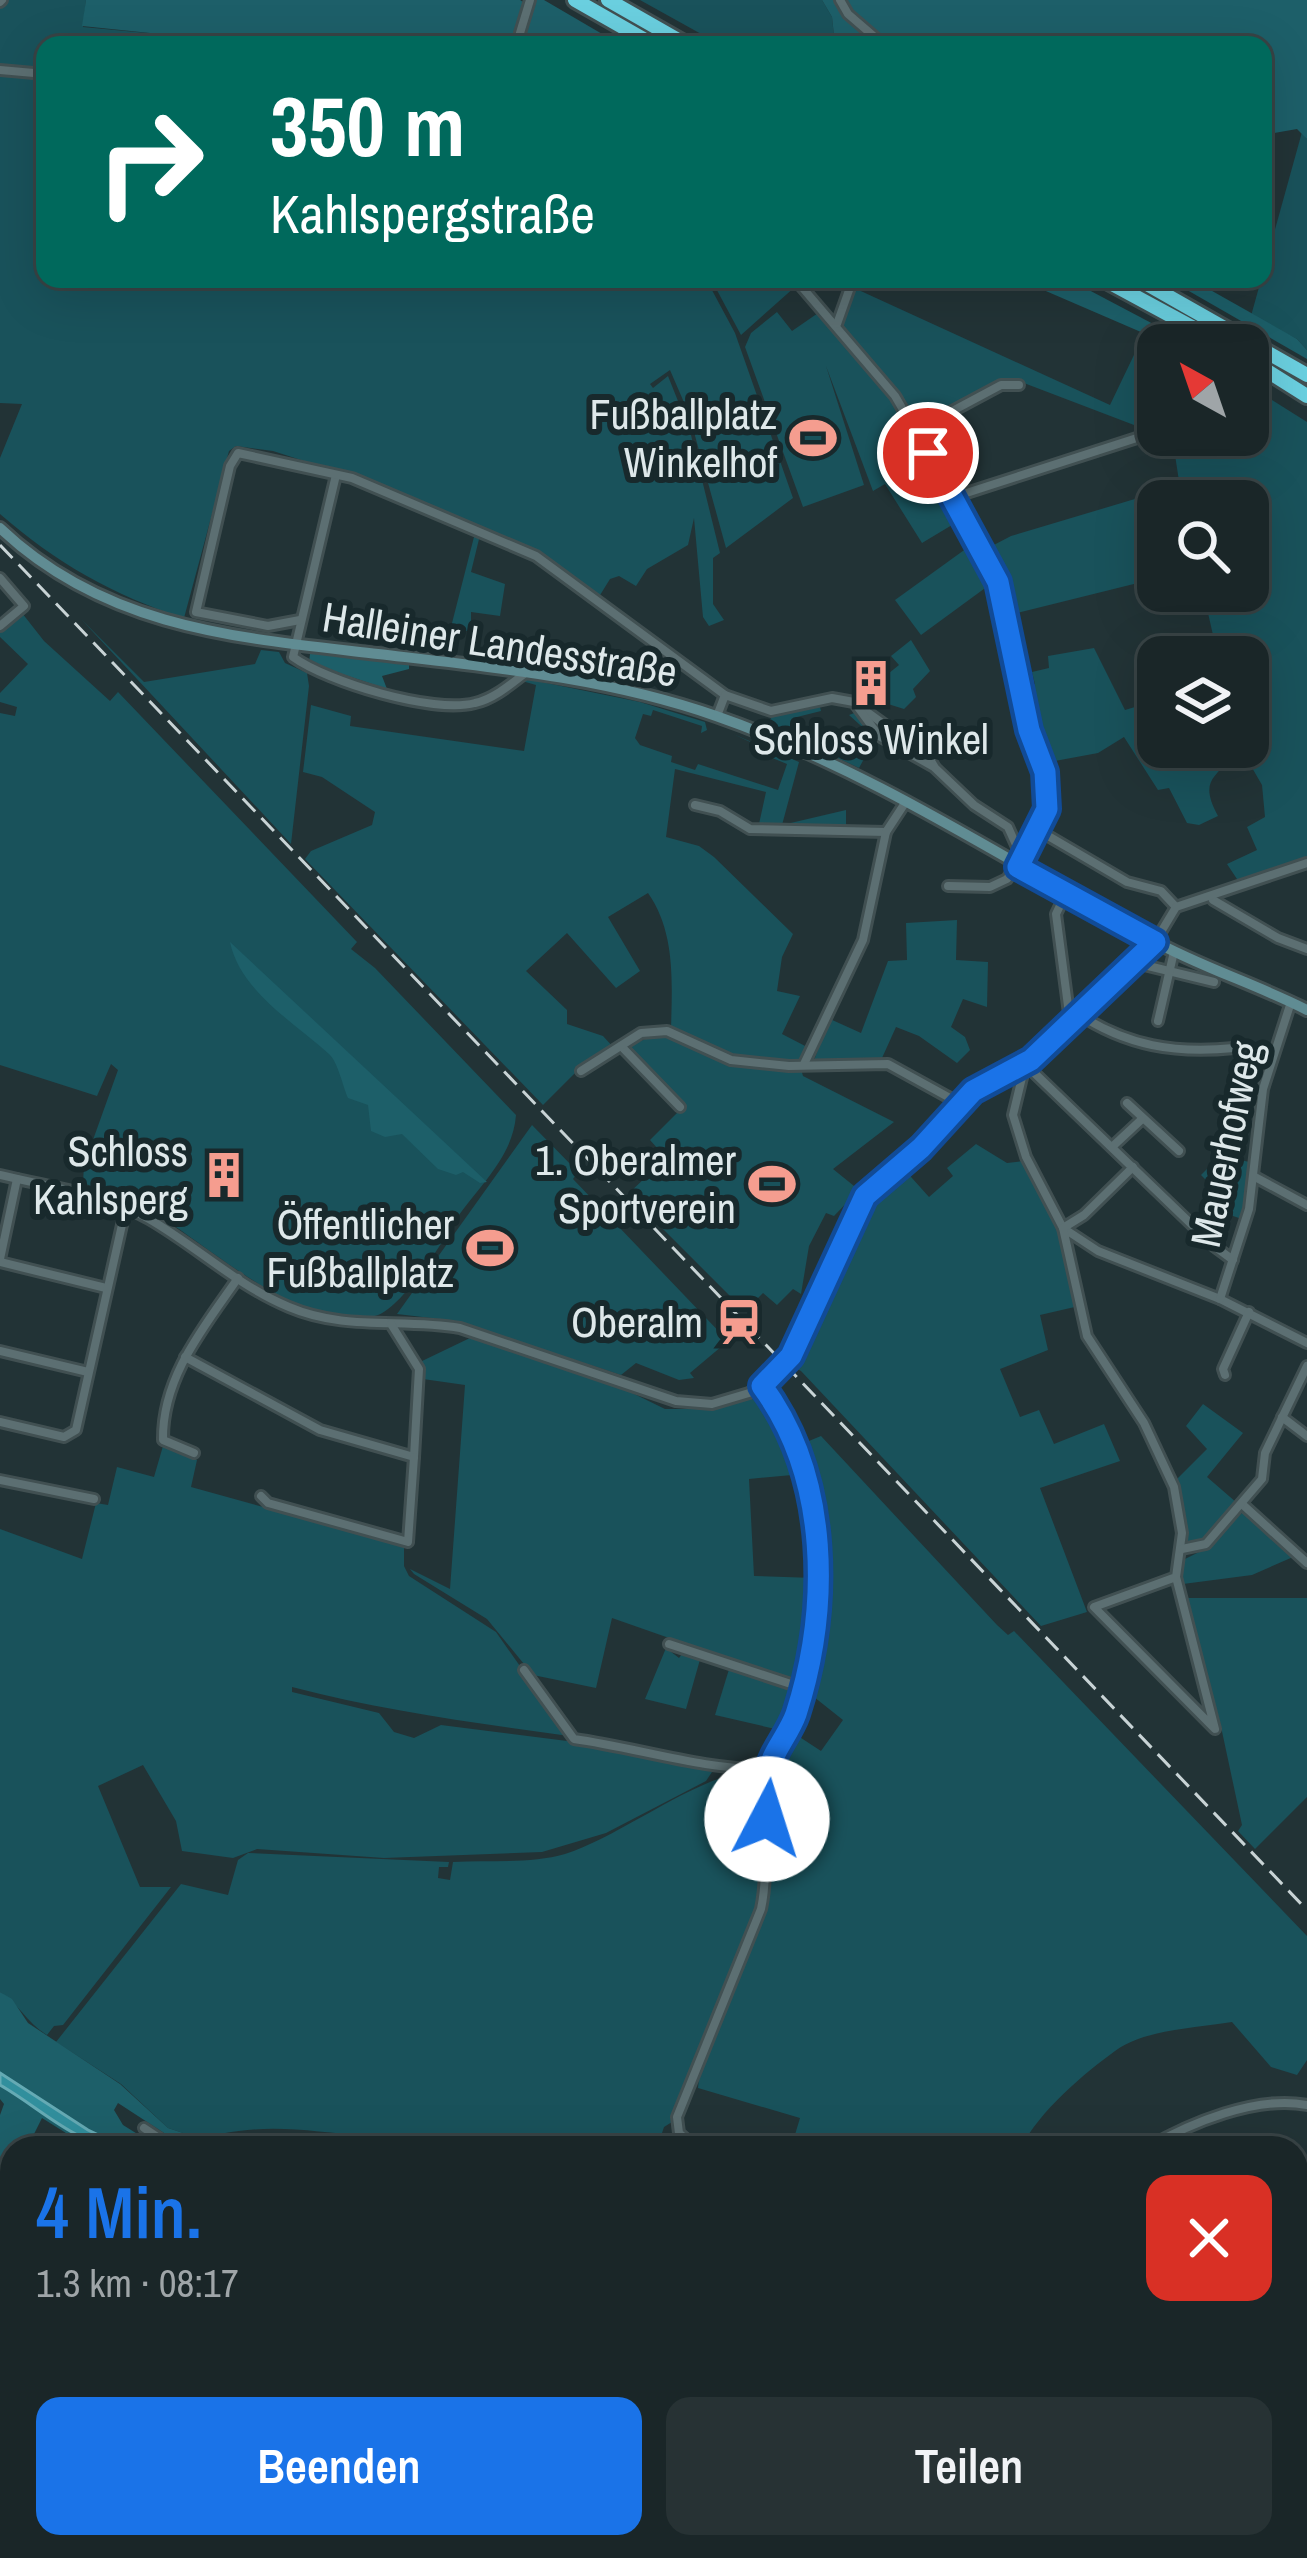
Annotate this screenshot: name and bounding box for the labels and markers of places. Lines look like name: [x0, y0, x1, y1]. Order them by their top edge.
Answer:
place label: Fußballplatz Winkelhof: [589, 386, 777, 490]
pin: [877, 402, 979, 504]
sports icon: Fußballplatz Winkelhof: [788, 413, 838, 463]
building icon: Schloss Winkel: [846, 658, 896, 708]
place label: Schloss Winkel: [753, 711, 989, 767]
place label: Schloss Kahlsperg: [33, 1123, 188, 1227]
place label: 1. Oberalmer Sportverein: [535, 1132, 737, 1236]
building icon: Schloss Kahlsperg: [199, 1150, 249, 1200]
sports icon: 1. Oberalmer Sportverein: [747, 1159, 797, 1209]
place label: Öffentlicher Fußballplatz: [266, 1196, 455, 1300]
sports icon: Öffentlicher Fußballplatz: [465, 1223, 515, 1273]
place label: Oberalm: [571, 1294, 703, 1350]
station icon: Oberalm: [714, 1297, 764, 1347]

